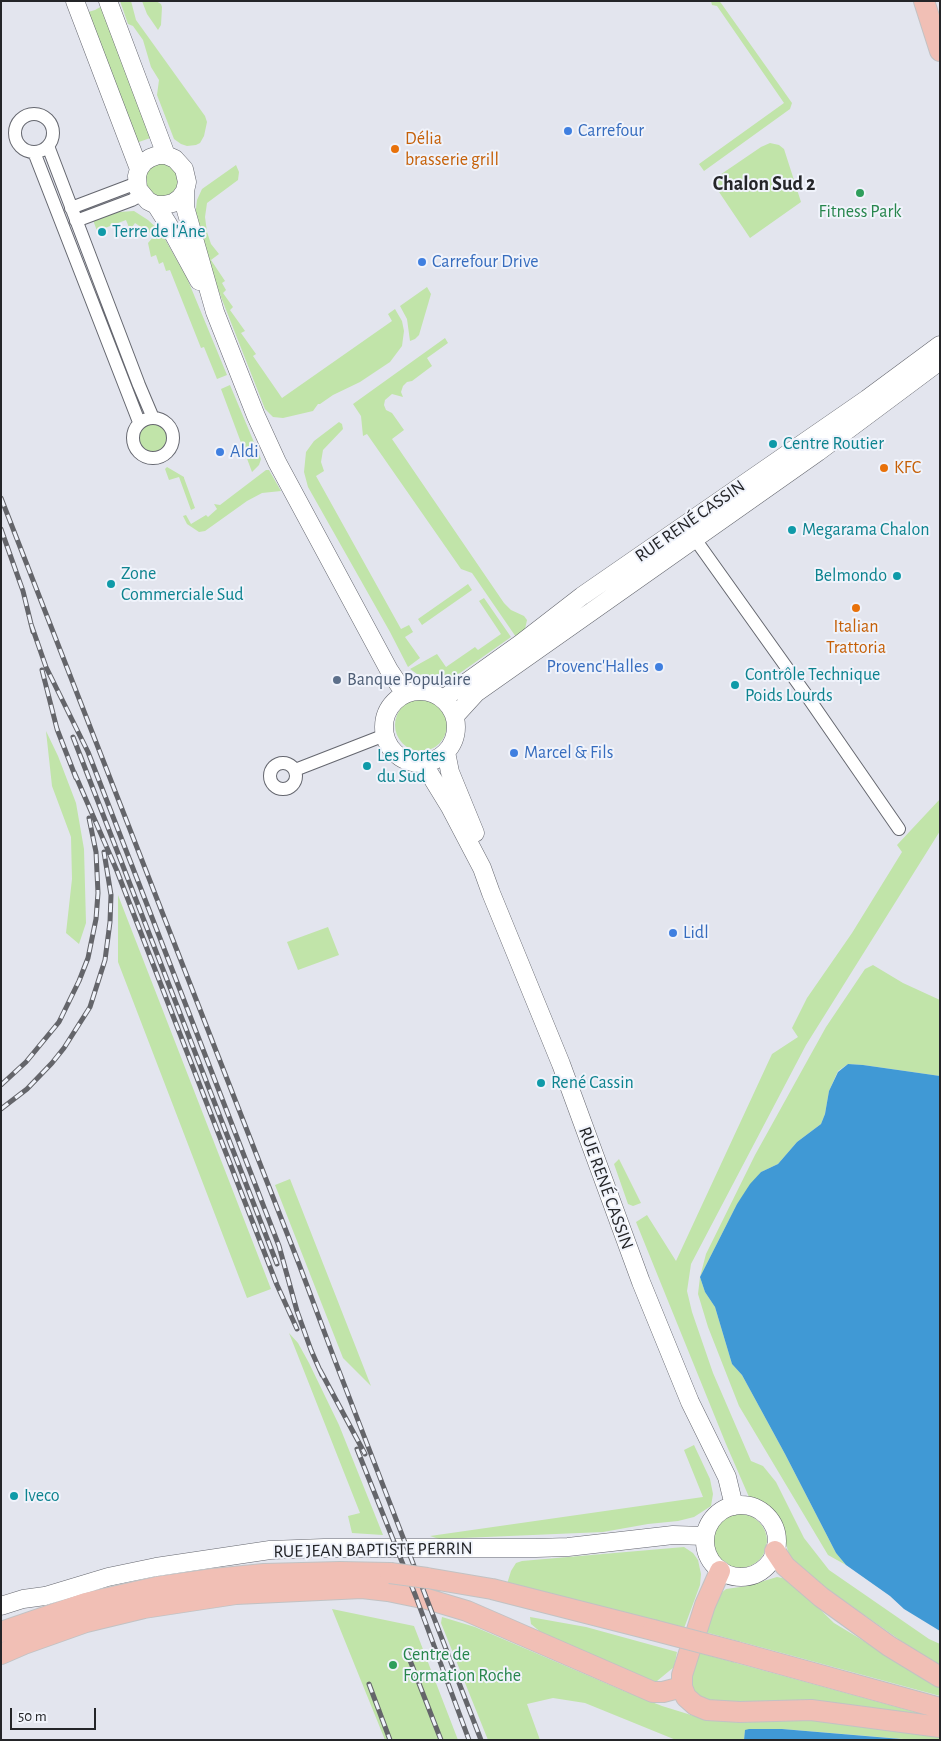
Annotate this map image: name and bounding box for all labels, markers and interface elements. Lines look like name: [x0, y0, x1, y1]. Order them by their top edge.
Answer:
place label: Carrefour: [578, 120, 644, 142]
marker: Carrefour: [562, 125, 574, 137]
place label: Délia brasserie grill: [405, 128, 499, 170]
marker: Délia brasserie grill: [389, 143, 401, 155]
district label: Chalon Sud 2: [713, 172, 815, 196]
marker: Fitness Park: [854, 187, 866, 199]
place label: Fitness Park: [819, 201, 901, 223]
place label: Terre de l'Âne: [112, 221, 206, 243]
marker: Terre de l'Âne: [96, 226, 108, 238]
place label: Carrefour Drive: [432, 251, 539, 273]
marker: Carrefour Drive: [416, 256, 428, 268]
place label: Centre Routier: [783, 433, 884, 455]
marker: Centre Routier: [767, 438, 779, 450]
place label: Aldi: [230, 441, 259, 463]
marker: Aldi: [214, 446, 226, 458]
place label: KFC: [894, 457, 921, 479]
marker: KFC: [878, 462, 890, 474]
street label: RUE RENÉ CASSIN: [631, 475, 749, 567]
place label: Megarama Chalon: [802, 519, 930, 541]
marker: Megarama Chalon: [786, 524, 798, 536]
place label: Zone Commerciale Sud: [121, 563, 244, 606]
place label: Belmondo: [814, 565, 887, 587]
marker: Belmondo: [891, 570, 903, 582]
marker: Zone Commerciale Sud: [105, 578, 117, 590]
marker: Italian Trattoria: [850, 602, 862, 614]
place label: Italian Trattoria: [826, 616, 886, 659]
place label: Provenc'Halles: [547, 656, 649, 678]
marker: Provenc'Halles: [653, 661, 665, 673]
place label: Contrôle Technique Poids Lourds: [745, 664, 880, 706]
place label: Banque Populaire: [347, 669, 471, 691]
marker: Banque Populaire: [331, 674, 343, 686]
marker: Contrôle Technique Poids Lourds: [729, 679, 741, 691]
place label: Marcel & Fils: [524, 742, 613, 764]
place label: Les Portes du Sud: [377, 745, 446, 788]
marker: Marcel & Fils: [508, 747, 520, 759]
marker: Les Portes du Sud: [361, 760, 373, 772]
place label: Lidl: [683, 922, 709, 944]
marker: Lidl: [667, 927, 679, 939]
place label: René Cassin: [551, 1072, 634, 1094]
marker: René Cassin: [535, 1077, 547, 1089]
street label: RUE RENÉ CASSIN: [574, 1124, 638, 1252]
place label: Iveco: [24, 1485, 60, 1507]
marker: Iveco: [8, 1490, 20, 1502]
street label: RUE JEAN BAPTISTE PERRIN: [273, 1537, 473, 1563]
place label: Centre de Formation Roche: [403, 1644, 521, 1686]
marker: Centre de Formation Roche: [387, 1659, 399, 1671]
scale bar: [12, 1698, 99, 1730]
text: 50 m: [18, 1709, 47, 1724]

